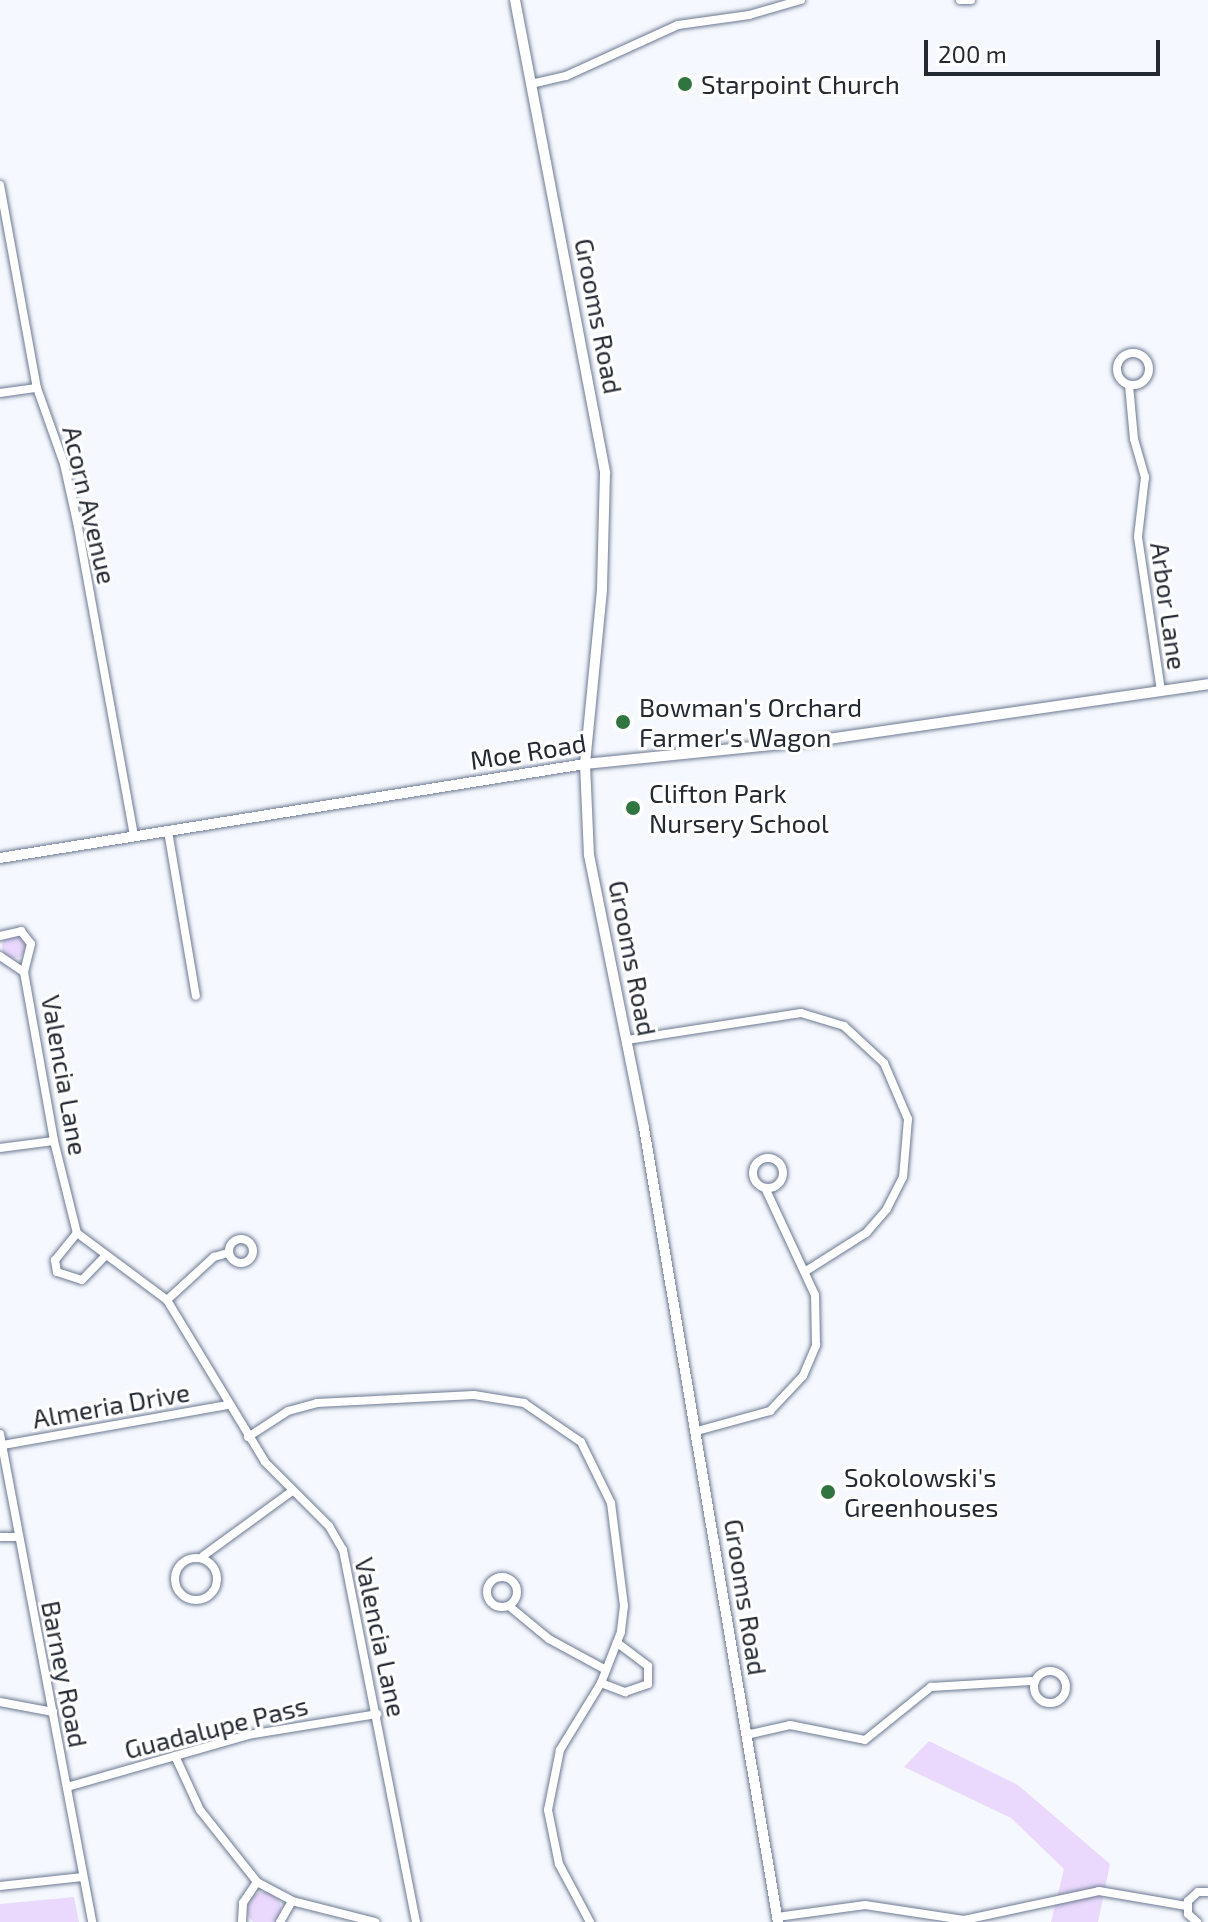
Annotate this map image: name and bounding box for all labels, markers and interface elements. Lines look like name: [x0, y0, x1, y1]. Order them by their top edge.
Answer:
scale bar: [928, 24, 1164, 74]
text: 200 m: [938, 39, 1007, 68]
place label: Starpoint Church: [701, 68, 900, 100]
marker: Starpoint Church: [676, 75, 694, 93]
street label: Grooms Road: [569, 236, 629, 396]
street label: Acorn Avenue: [57, 423, 123, 587]
street label: Arbor Lane: [1145, 540, 1193, 672]
place label: Bowman's Orchard Farmer's Wagon: [639, 691, 862, 752]
marker: Bowman's Orchard Farmer's Wagon: [614, 713, 632, 731]
street label: Moe Road: [468, 726, 588, 776]
place label: Clifton Park Nursery School: [649, 777, 829, 838]
marker: Clifton Park Nursery School: [624, 799, 642, 817]
street label: Grooms Road: [603, 878, 663, 1038]
street label: Valencia Lane: [36, 992, 94, 1158]
street label: Almeria Drive: [30, 1376, 192, 1434]
place label: Sokolowski's Greenhouses: [844, 1461, 999, 1522]
marker: Sokolowski's Greenhouses: [819, 1483, 837, 1501]
street label: Grooms Road: [718, 1517, 774, 1677]
street label: Valencia Lane: [349, 1554, 413, 1720]
street label: Barney Road: [35, 1598, 95, 1750]
street label: Guadalupe Pass: [121, 1689, 311, 1765]

